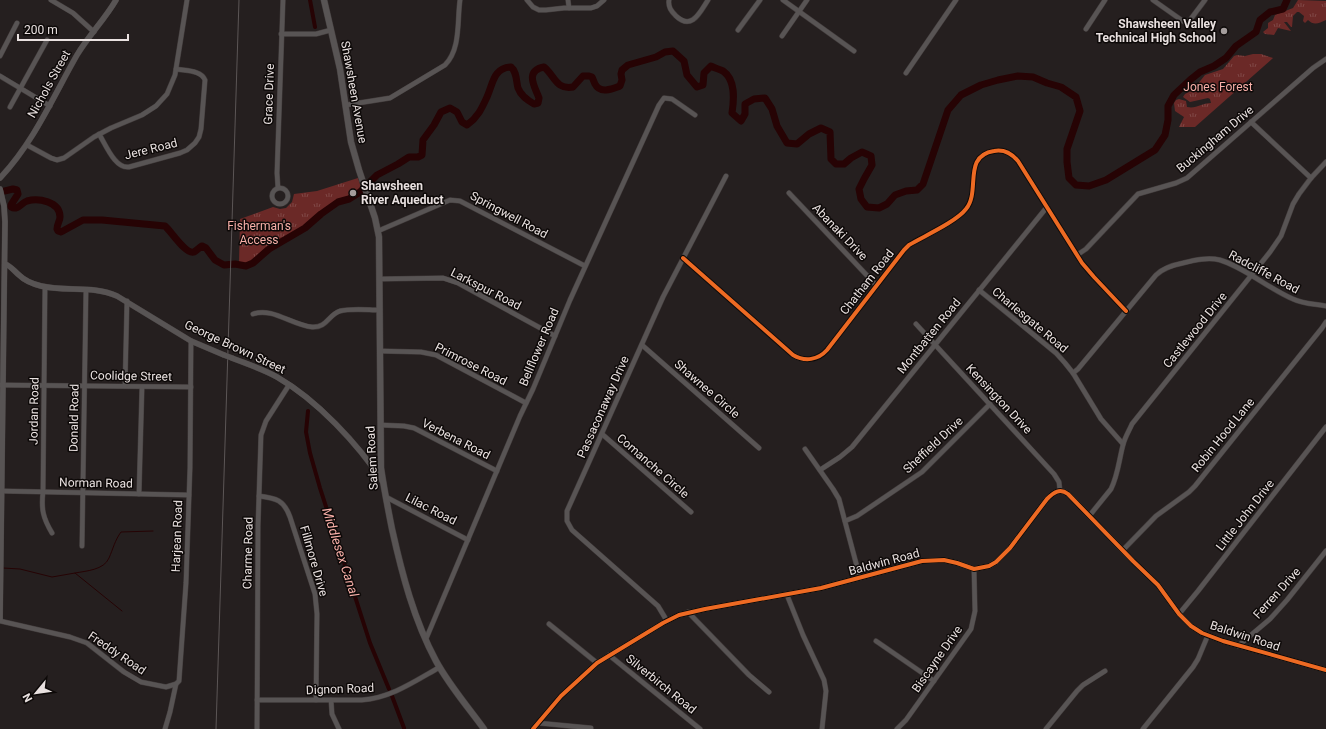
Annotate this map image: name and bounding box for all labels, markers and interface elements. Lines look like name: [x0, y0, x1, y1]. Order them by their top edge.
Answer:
scale bar: [18, 16, 128, 42]
place label: Shawsheen Valley Technical High School: [1096, 17, 1217, 45]
text: 200 m: [24, 23, 58, 37]
marker: Shawsheen Valley Technical High School: [1219, 26, 1229, 36]
street label: Shawsheen Avenue: [338, 40, 370, 144]
street label: Nichols Street: [25, 48, 73, 120]
street label: Grace Drive: [261, 63, 277, 125]
park label: Jones Forest: [1183, 80, 1253, 94]
street label: Buckingham Drive: [1174, 103, 1256, 175]
street label: Jere Road: [123, 136, 179, 162]
place label: Shawsheen River Aqueduct: [361, 179, 444, 207]
marker: Shawsheen River Aqueduct: [348, 188, 358, 198]
street label: Springwell Road: [468, 189, 550, 241]
street label: Abanaki Drive: [810, 201, 870, 263]
park label: Fisherman's Access: [227, 219, 291, 247]
street label: Chatham Road: [837, 247, 897, 317]
street label: Radcliffe Road: [1226, 248, 1302, 296]
street label: Larkspur Road: [448, 265, 524, 313]
street label: Charlesgate Road: [989, 284, 1071, 356]
street label: Castlewood Drive: [1160, 289, 1230, 371]
street label: Montbatten Road: [894, 296, 964, 376]
street label: Bellflower Road: [516, 306, 562, 388]
street label: George Brown Street: [182, 317, 288, 377]
street label: Primrose Road: [433, 340, 509, 388]
street label: Passaconaway Drive: [574, 354, 632, 460]
street label: Shawnee Circle: [672, 357, 742, 421]
street label: Kensington Drive: [963, 361, 1035, 437]
street label: Coolidge Street: [90, 368, 172, 384]
street label: Jordan Road: [26, 377, 42, 445]
street label: Donald Road: [66, 384, 82, 452]
street label: Robin Hood Lane: [1189, 395, 1257, 475]
street label: Sheffield Drive: [900, 414, 966, 476]
street label: Verbena Road: [420, 416, 492, 462]
street label: Salem Road: [363, 426, 381, 490]
street label: Comanche Circle: [614, 431, 692, 501]
street label: Norman Road: [59, 475, 133, 491]
street label: Little John Drive: [1213, 477, 1277, 553]
street label: Lilac Road: [403, 490, 459, 528]
street label: Harjean Road: [169, 500, 185, 572]
water label: Middlesex Canal: [319, 506, 362, 599]
street label: Charme Road: [240, 517, 256, 589]
street label: Fillmore Drive: [297, 524, 331, 598]
street label: Baldwin Road: [847, 546, 921, 578]
street label: Ferren Drive: [1250, 565, 1304, 621]
street label: Baldwin Road: [1208, 618, 1282, 654]
street label: Biscayne Drive: [909, 623, 965, 695]
street label: Freddy Road: [86, 629, 148, 677]
street label: Silverbirch Road: [623, 651, 699, 717]
north arrow: [16, 673, 56, 713]
street label: Dignon Road: [306, 681, 374, 697]
text: N: [20, 691, 35, 704]

